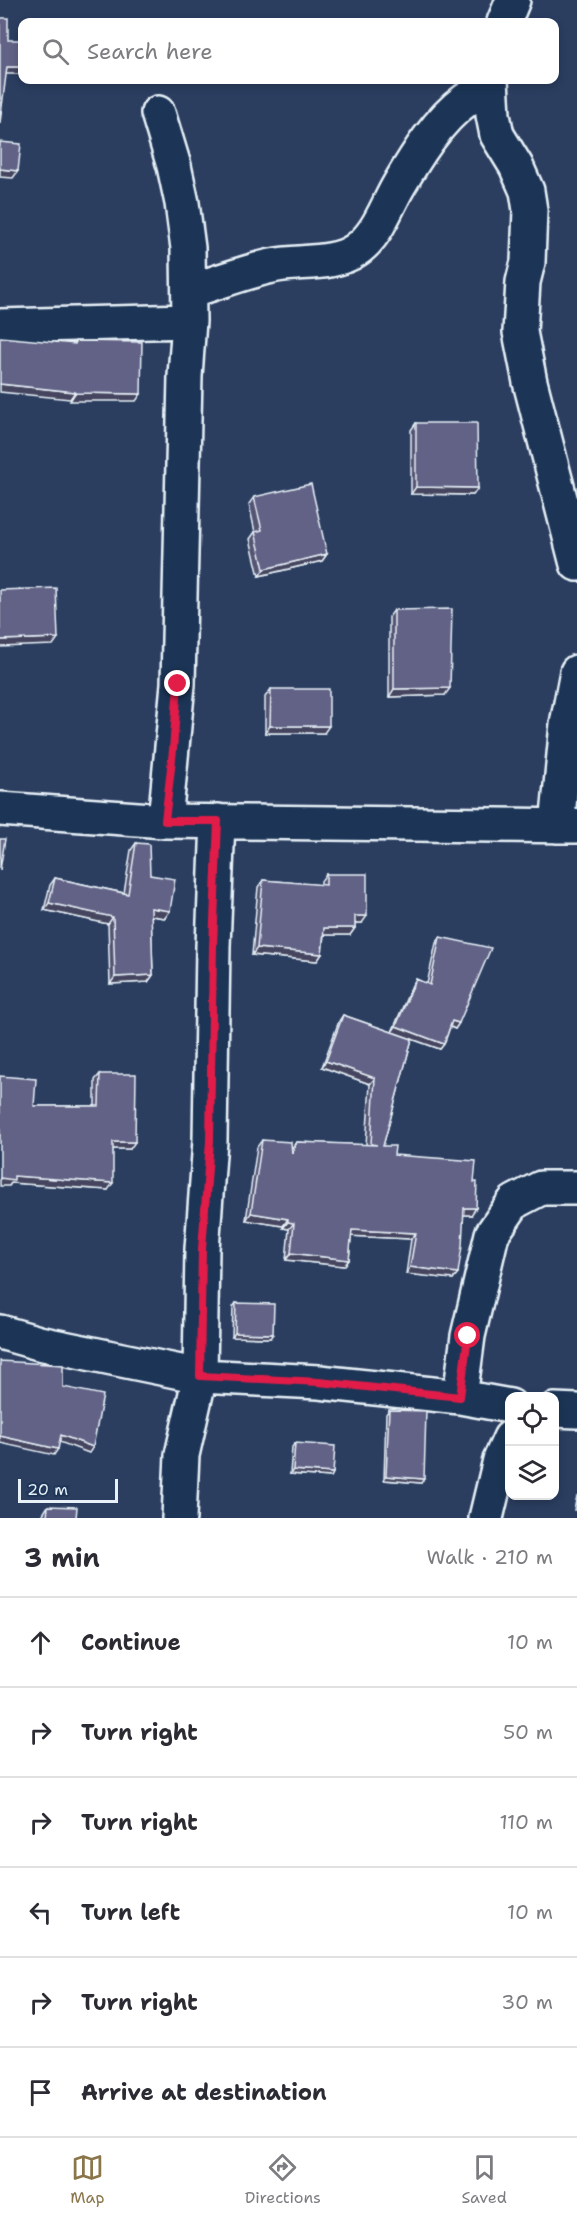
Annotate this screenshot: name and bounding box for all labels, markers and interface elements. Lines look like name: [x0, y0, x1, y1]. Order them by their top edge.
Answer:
search box: [18, 18, 559, 84]
icon: search: [39, 35, 72, 68]
text: Search here: [87, 37, 213, 66]
route end: [164, 670, 190, 696]
route start: [454, 1322, 480, 1348]
map controls: [505, 1392, 559, 1500]
button: locate: [505, 1392, 559, 1446]
button: layers: [505, 1446, 559, 1500]
scale bar: [18, 1476, 118, 1504]
text: 20 m: [27, 1479, 68, 1500]
text: 3 min: [24, 1540, 100, 1575]
text: Walk · 210 m: [427, 1544, 553, 1570]
icon: ahead: [24, 1626, 57, 1659]
text: Continue: [81, 1628, 181, 1657]
text: 10 m: [507, 1629, 553, 1655]
icon: right: [24, 1716, 57, 1749]
text: Turn right: [81, 1718, 198, 1747]
text: 50 m: [503, 1719, 553, 1745]
icon: right: [24, 1806, 57, 1839]
text: Turn right: [81, 1808, 198, 1837]
text: 110 m: [499, 1809, 553, 1835]
icon: left: [24, 1896, 57, 1929]
text: Turn left: [81, 1898, 180, 1927]
text: 10 m: [507, 1899, 553, 1925]
icon: right: [24, 1986, 57, 2019]
text: Turn right: [81, 1988, 198, 2017]
text: 30 m: [501, 1989, 553, 2015]
icon: arrive: [24, 2076, 57, 2109]
text: Arrive at destination: [81, 2078, 327, 2107]
tab: Map: [70, 2151, 104, 2208]
tab: Directions: [245, 2151, 321, 2208]
tab: Saved: [461, 2151, 507, 2208]

